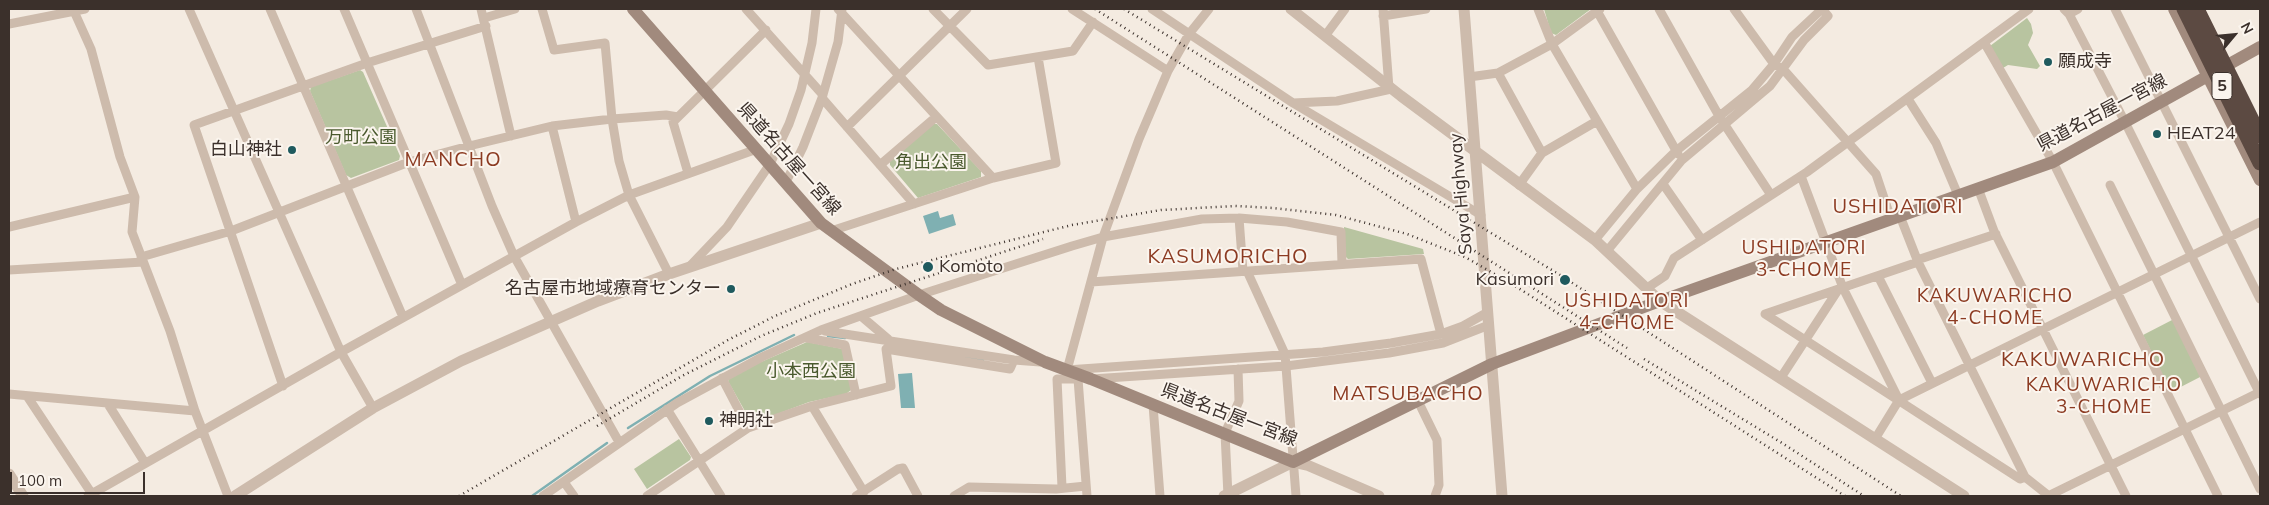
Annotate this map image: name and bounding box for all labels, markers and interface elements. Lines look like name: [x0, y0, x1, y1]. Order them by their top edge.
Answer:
north arrow: [2209, 10, 2259, 60]
text: N: [2237, 19, 2258, 37]
place label: 願成寺: [2058, 51, 2112, 73]
marker: 願成寺: [2042, 56, 2054, 68]
street label: 県道名古屋一宮線: [2033, 70, 2171, 156]
road number: 5: [2212, 72, 2232, 100]
street label: 県道名古屋一宮線: [733, 98, 845, 220]
place label: HEAT24: [2167, 123, 2235, 145]
park label: 万町公園: [325, 127, 397, 149]
marker: HEAT24: [2151, 128, 2163, 140]
street label: Saya Highway: [1445, 132, 1477, 256]
place label: 白山神社: [210, 139, 282, 161]
marker: 白山神社: [286, 144, 298, 156]
district label: MANCHO: [404, 148, 502, 172]
park label: 角出公園: [895, 152, 967, 174]
district label: USHIDATORI: [1831, 195, 1965, 219]
district label: USHIDATORI 3-CHOME: [1740, 237, 1868, 281]
district label: KASUMORICHO: [1146, 245, 1310, 269]
place label: Komoto: [939, 256, 1003, 278]
marker: Komoto: [921, 260, 935, 274]
place label: Kasumori: [1476, 269, 1554, 291]
marker: Kasumori: [1558, 273, 1572, 287]
place label: 名古屋市地域療育センター: [505, 278, 721, 300]
marker: 名古屋市地域療育センター: [725, 283, 737, 295]
district label: KAKUWARICHO 4-CHOME: [1915, 285, 2075, 329]
district label: USHIDATORI 4-CHOME: [1563, 290, 1691, 334]
district label: KAKUWARICHO: [2000, 348, 2166, 372]
park label: 小本西公園: [766, 361, 856, 383]
district label: KAKUWARICHO 3-CHOME: [2024, 374, 2184, 418]
street label: 県道名古屋一宮線: [1158, 379, 1300, 451]
district label: MATSUBACHO: [1331, 382, 1485, 406]
place label: 神明社: [719, 410, 773, 432]
marker: 神明社: [703, 415, 715, 427]
scale bar: [12, 462, 148, 494]
text: 100 m: [18, 471, 62, 490]

